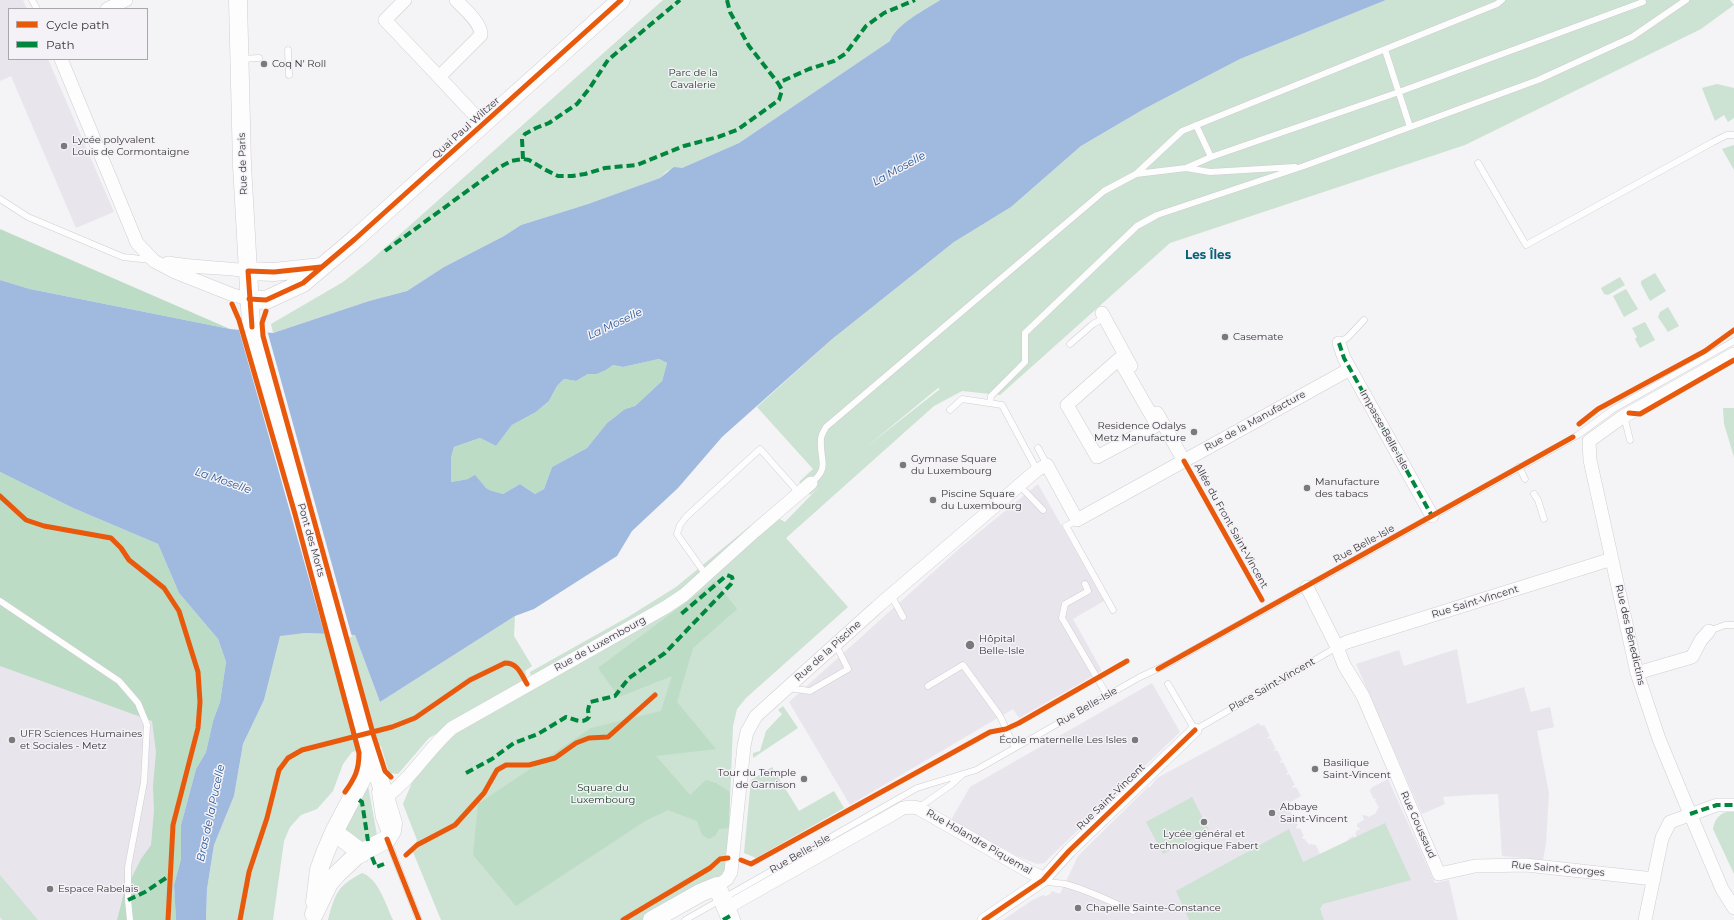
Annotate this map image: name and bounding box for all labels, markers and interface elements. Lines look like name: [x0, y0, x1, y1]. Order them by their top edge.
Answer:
legend: [8, 8, 148, 60]
text: Cycle path: [46, 17, 109, 32]
text: Path: [46, 37, 75, 52]
place label: Coq N' Roll: [272, 58, 326, 70]
marker: Coq N' Roll: [259, 59, 269, 69]
park label: Parc de la Cavalerie: [668, 67, 718, 90]
street label: Quai Paul Wiltzer: [430, 95, 502, 161]
street label: Rue de Paris: [236, 133, 250, 195]
place label: Lycée polyvalent Louis de Cormontaigne: [72, 134, 189, 158]
marker: Lycée polyvalent Louis de Cormontaigne: [59, 141, 69, 151]
water label: La Moselle: [870, 149, 928, 189]
district label: Les Îles: [1185, 248, 1231, 262]
water label: La Moselle: [586, 306, 644, 342]
place label: Casemate: [1233, 331, 1283, 343]
marker: Casemate: [1220, 332, 1230, 342]
street label: Rue de la Manufacture: [1202, 388, 1308, 454]
street label: Impasse Belle-Isle: [1357, 388, 1411, 472]
place label: Residence Odalys Metz Manufacture: [1094, 420, 1186, 444]
marker: Residence Odalys Metz Manufacture: [1189, 427, 1199, 437]
place label: Gymnase Square du Luxembourg: [911, 453, 996, 476]
marker: Gymnase Square du Luxembourg: [898, 460, 908, 470]
street label: Allée du Front Saint-Vincent: [1192, 461, 1270, 591]
water label: La Moselle: [193, 465, 253, 497]
place label: Manufacture des tabacs: [1315, 476, 1380, 500]
marker: Manufacture des tabacs: [1302, 483, 1312, 493]
place label: Piscine Square du Luxembourg: [941, 488, 1022, 512]
marker: Piscine Square du Luxembourg: [928, 495, 938, 505]
street label: Pont des Morts: [295, 502, 327, 578]
street label: Rue Belle-Isle: [1331, 522, 1397, 566]
street label: Rue Saint-Vincent: [1430, 583, 1520, 621]
street label: Rue des Bénedictins: [1613, 584, 1647, 686]
street label: Rue de Luxembourg: [552, 614, 648, 674]
street label: Rue de la Piscine: [792, 618, 864, 684]
place label: Hôpital Belle-Isle: [979, 633, 1025, 656]
marker: Hôpital Belle-Isle: [964, 639, 976, 651]
street label: Place Saint-Vincent: [1227, 655, 1317, 715]
street label: Rue Belle-Isle: [1054, 685, 1120, 729]
place label: UFR Sciences Humaines et Sociales - Metz: [20, 728, 142, 752]
place label: École maternelle Les Isles: [999, 734, 1127, 746]
marker: UFR Sciences Humaines et Sociales - Metz: [7, 735, 17, 745]
marker: École maternelle Les Isles: [1130, 735, 1140, 745]
place label: Basilique Saint-Vincent: [1323, 757, 1391, 780]
street label: Rue Saint-Vincent: [1074, 761, 1148, 833]
water label: Bras de la Pucelle: [194, 763, 228, 863]
marker: Basilique Saint-Vincent: [1310, 764, 1320, 774]
place label: Tour du Temple de Garnison: [718, 767, 796, 790]
marker: Tour du Temple de Garnison: [799, 774, 809, 784]
park label: Square du Luxembourg: [571, 782, 635, 806]
street label: Rue Goussaud: [1398, 789, 1438, 861]
place label: Abbaye Saint-Vincent: [1280, 801, 1348, 824]
street label: Rue Holandre Piquemal: [924, 807, 1034, 877]
marker: Abbaye Saint-Vincent: [1267, 808, 1277, 818]
marker: Lycée général et technologique Fabert: [1199, 817, 1209, 827]
place label: Lycée général et technologique Fabert: [1150, 828, 1258, 852]
street label: Rue Belle-Isle: [767, 832, 833, 876]
street label: Rue Saint-Georges: [1511, 859, 1605, 879]
place label: Espace Rabelais: [58, 883, 138, 895]
marker: Espace Rabelais: [45, 884, 55, 894]
place label: Chapelle Sainte-Constance: [1086, 902, 1221, 914]
marker: Chapelle Sainte-Constance: [1073, 903, 1083, 913]

